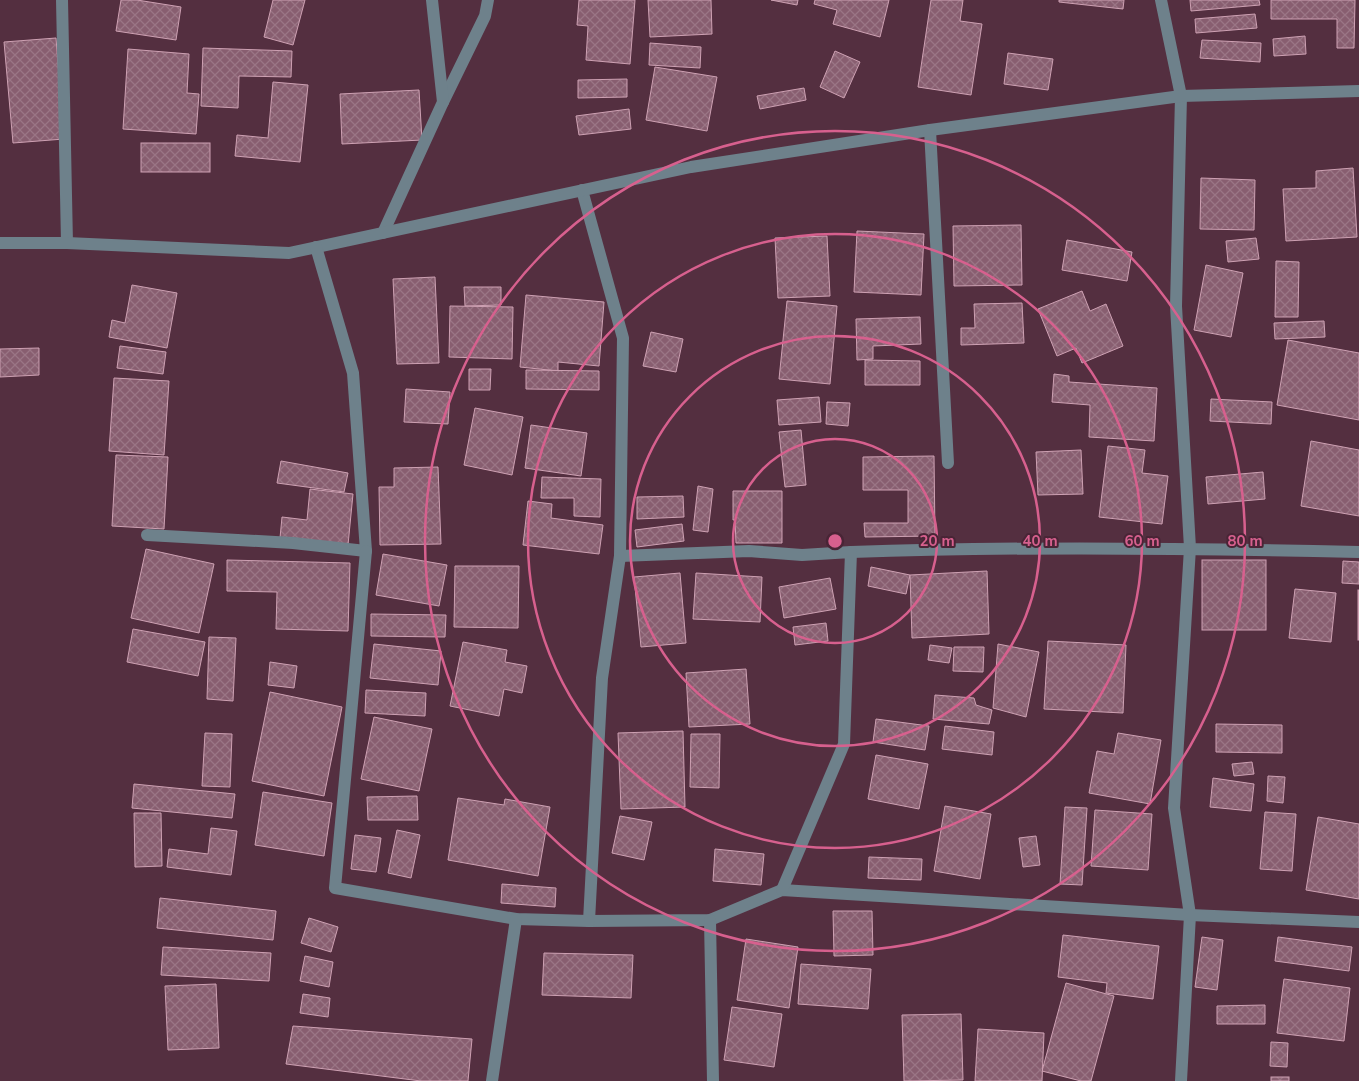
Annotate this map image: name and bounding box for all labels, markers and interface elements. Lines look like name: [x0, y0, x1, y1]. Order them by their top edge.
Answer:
text: 20 m: [919, 531, 955, 551]
text: 40 m: [1022, 531, 1058, 551]
text: 60 m: [1124, 531, 1160, 551]
text: 80 m: [1227, 531, 1263, 551]
centre of rings: [826, 532, 844, 550]

